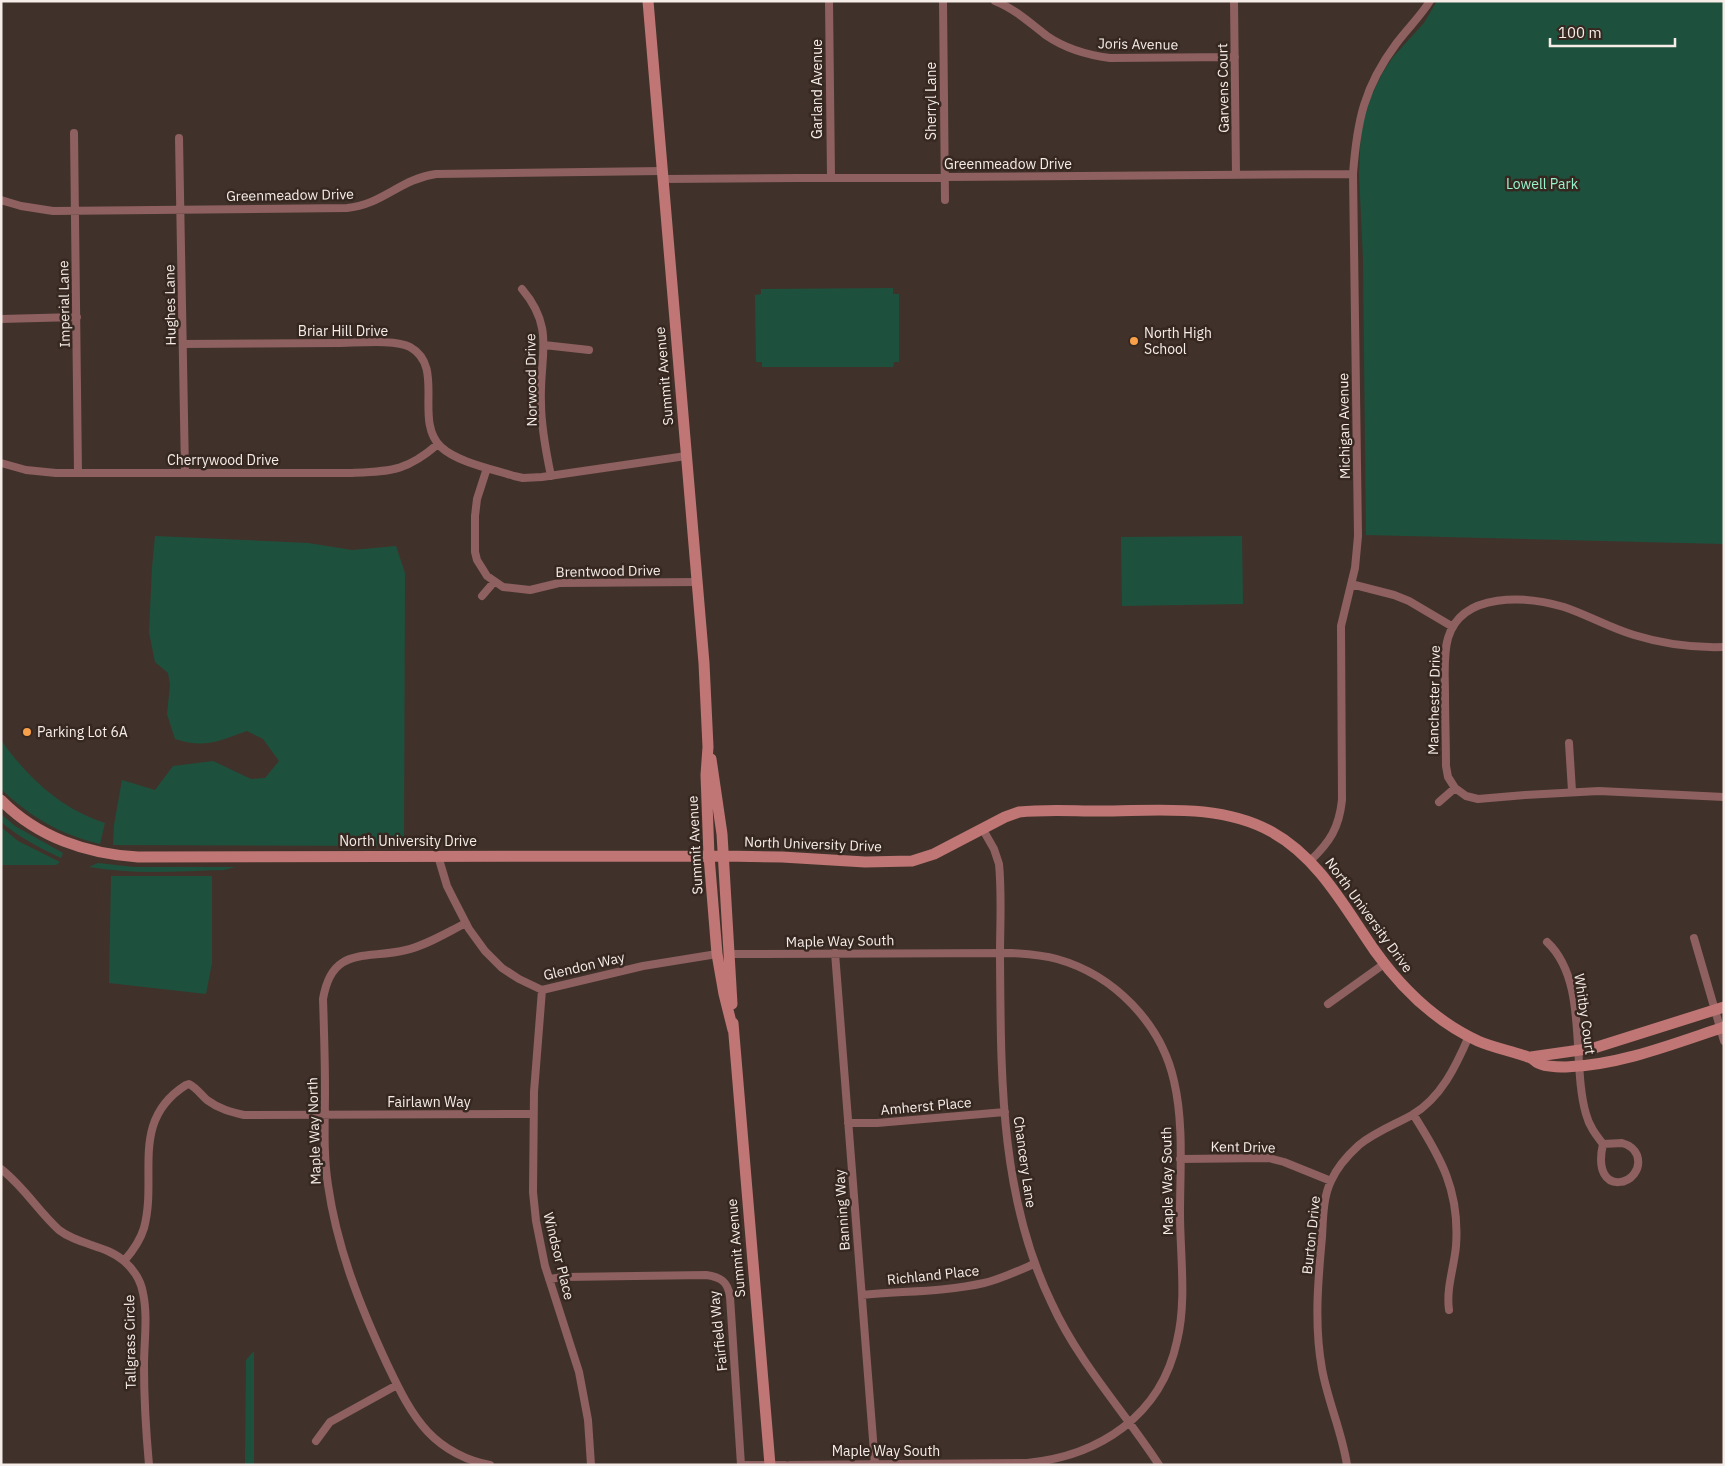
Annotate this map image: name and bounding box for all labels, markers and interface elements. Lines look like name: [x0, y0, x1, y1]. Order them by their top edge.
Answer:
scale bar: [1550, 15, 1675, 47]
text: 100 m: [1558, 23, 1602, 42]
street label: Joris Avenue: [1098, 34, 1179, 54]
street label: Garland Avenue: [808, 39, 826, 139]
street label: Garvens Court: [1213, 43, 1233, 133]
street label: Sherryl Lane: [922, 61, 940, 140]
street label: Greenmeadow Drive: [944, 155, 1072, 173]
park label: Lowell Park: [1506, 175, 1579, 193]
street label: Greenmeadow Drive: [226, 185, 354, 205]
street label: Imperial Lane: [54, 260, 74, 348]
street label: Hughes Lane: [160, 264, 180, 346]
street label: Briar Hill Drive: [298, 322, 389, 340]
place label: North High School: [1144, 324, 1212, 358]
street label: Summit Avenue: [651, 326, 677, 426]
street label: Norwood Drive: [521, 333, 541, 427]
marker: North High School: [1128, 335, 1140, 347]
street label: Michigan Avenue: [1334, 372, 1354, 479]
street label: Cherrywood Drive: [167, 451, 279, 469]
street label: Brentwood Drive: [555, 561, 661, 581]
street label: Manchester Drive: [1424, 645, 1444, 755]
place label: Parking Lot 6A: [37, 723, 128, 741]
marker: Parking Lot 6A: [21, 726, 33, 738]
street label: Summit Avenue: [683, 795, 707, 895]
street label: North University Drive: [339, 832, 477, 850]
street label: North University Drive: [744, 833, 882, 855]
street label: North University Drive: [1321, 854, 1417, 976]
street label: Maple Way South: [786, 931, 894, 951]
street label: Glendon Way: [541, 948, 627, 984]
street label: Whitby Court: [1570, 972, 1600, 1056]
street label: Maple Way North: [303, 1077, 325, 1185]
street label: Fairlawn Way: [387, 1093, 471, 1111]
street label: Amherst Place: [880, 1093, 973, 1119]
street label: Chancery Lane: [1010, 1115, 1040, 1209]
street label: Maple Way South: [1157, 1127, 1177, 1235]
street label: Kent Drive: [1210, 1137, 1276, 1157]
street label: Banning Way: [830, 1169, 854, 1251]
street label: Burton Drive: [1298, 1195, 1324, 1275]
street label: Summit Avenue: [723, 1198, 749, 1298]
street label: Windsor Place: [539, 1210, 579, 1302]
street label: Richland Place: [886, 1261, 980, 1289]
street label: Fairfield Way: [705, 1290, 731, 1372]
street label: Tallgrass Circle: [120, 1294, 140, 1389]
street label: Maple Way South: [832, 1442, 940, 1460]

